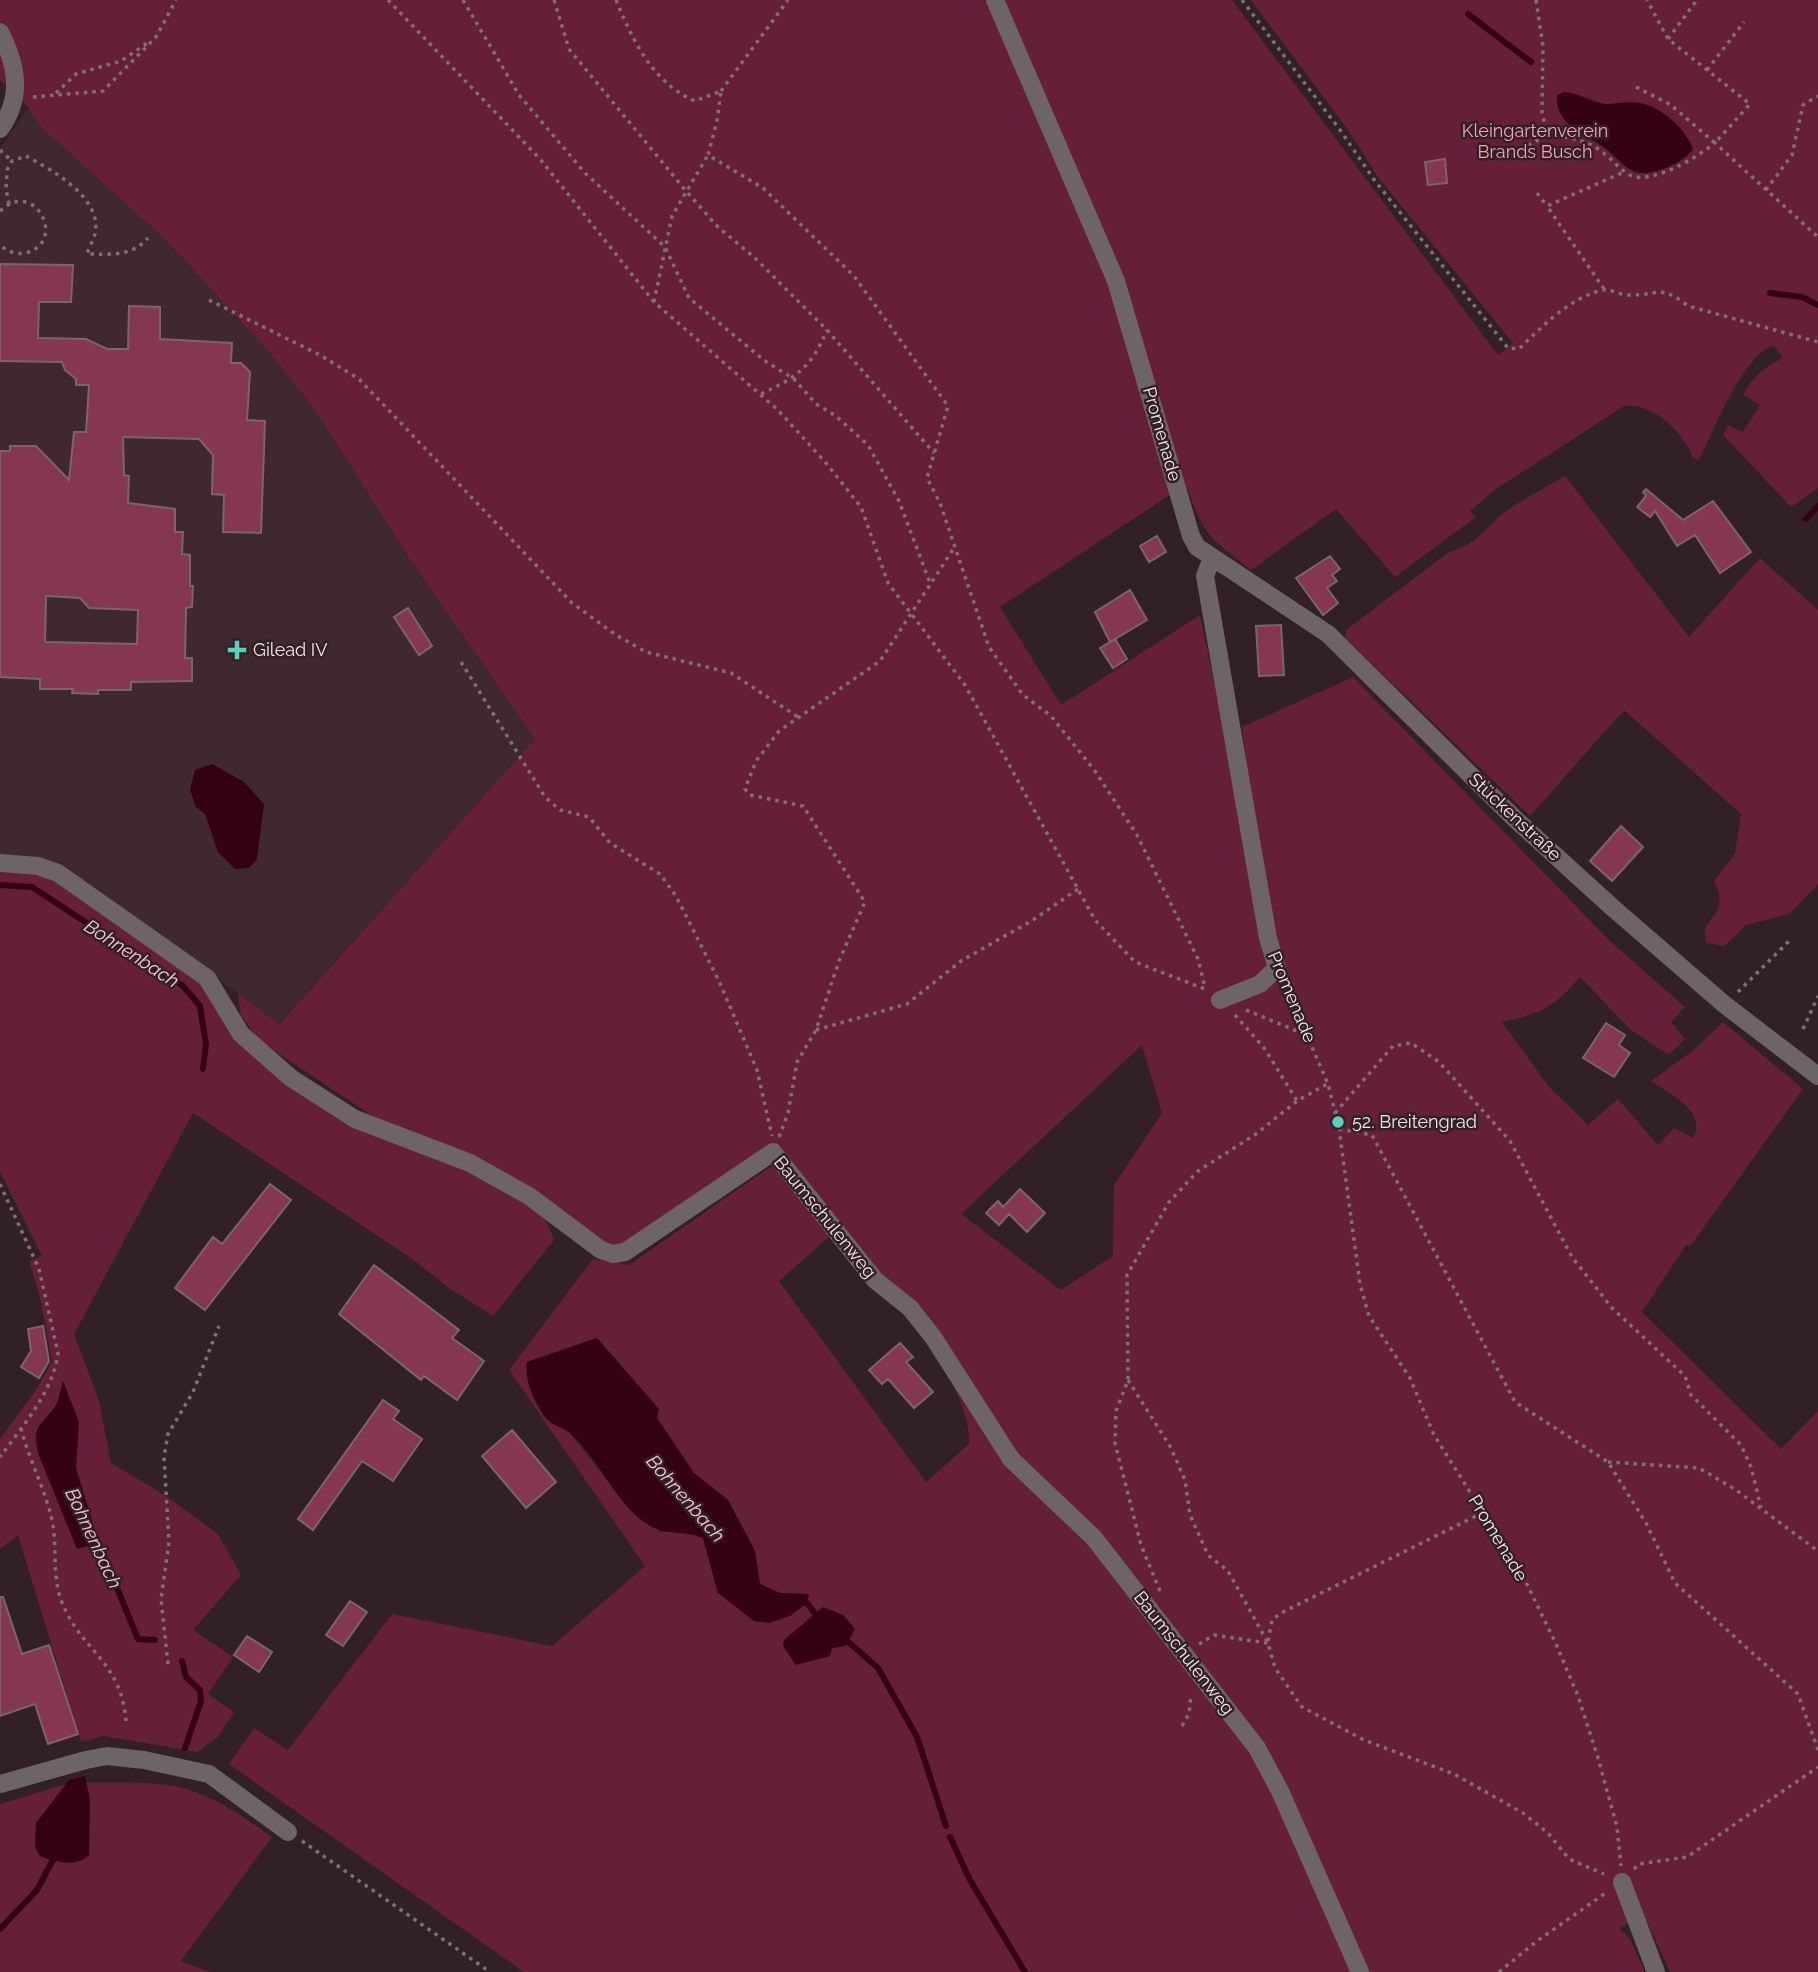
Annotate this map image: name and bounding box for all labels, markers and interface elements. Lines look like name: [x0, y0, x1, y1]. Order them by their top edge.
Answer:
park label: Kleingartenverein Brands Busch: [1462, 120, 1608, 162]
street label: Promenade: [1139, 384, 1186, 484]
place label: Gilead IV: [253, 639, 328, 660]
marker: Gilead IV: [227, 640, 247, 660]
street label: Stückenstraße: [1465, 768, 1566, 865]
water label: Bohnenbach: [81, 914, 183, 992]
street label: Promenade: [1264, 948, 1321, 1046]
place label: 52. Breitengrad: [1352, 1111, 1477, 1132]
marker: 52. Breitengrad: [1330, 1114, 1346, 1130]
street label: Baumschulenweg: [770, 1152, 881, 1282]
water label: Bohnenbach: [642, 1450, 730, 1546]
water label: Bohnenbach: [61, 1484, 127, 1592]
street label: Promenade: [1464, 1491, 1533, 1585]
street label: Baumschulenweg: [1130, 1587, 1239, 1718]

